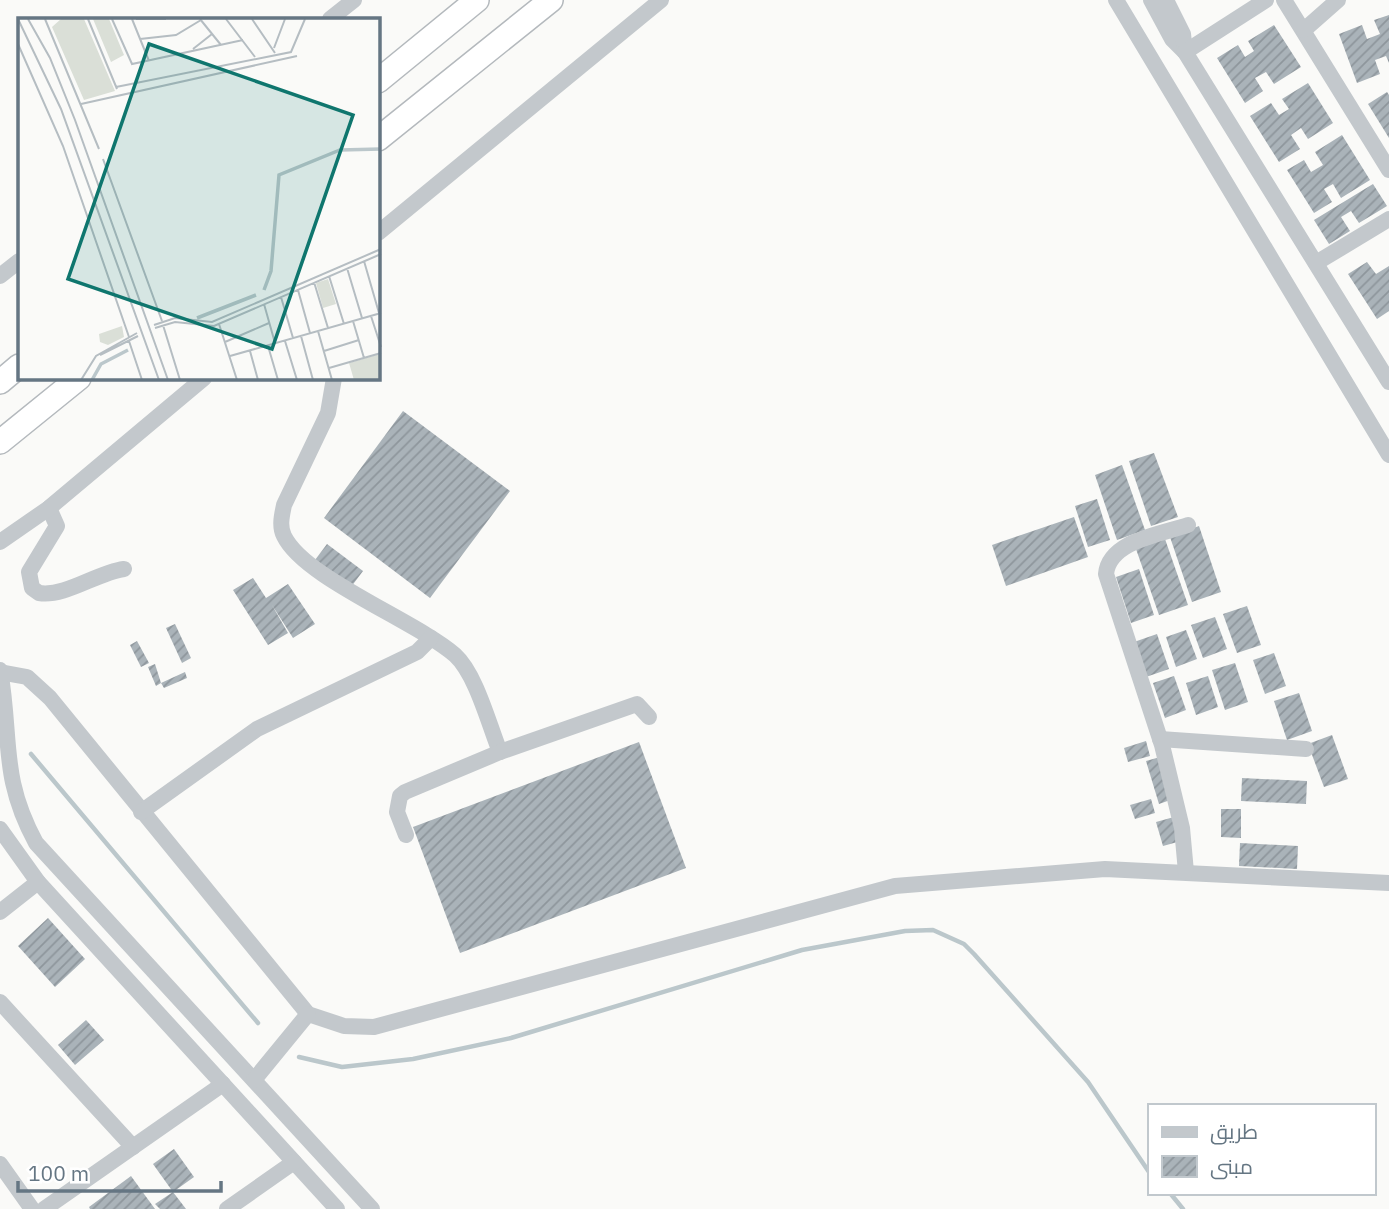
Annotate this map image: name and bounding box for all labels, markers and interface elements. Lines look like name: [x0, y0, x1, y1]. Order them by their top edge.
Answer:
inset map: [18, 18, 380, 380]
legend: [1148, 1104, 1375, 1195]
text: طريق: [1210, 1117, 1258, 1145]
scale bar: [18, 1150, 220, 1194]
text: مبنى: [1210, 1152, 1253, 1180]
text: 100 m: [28, 1159, 89, 1187]

